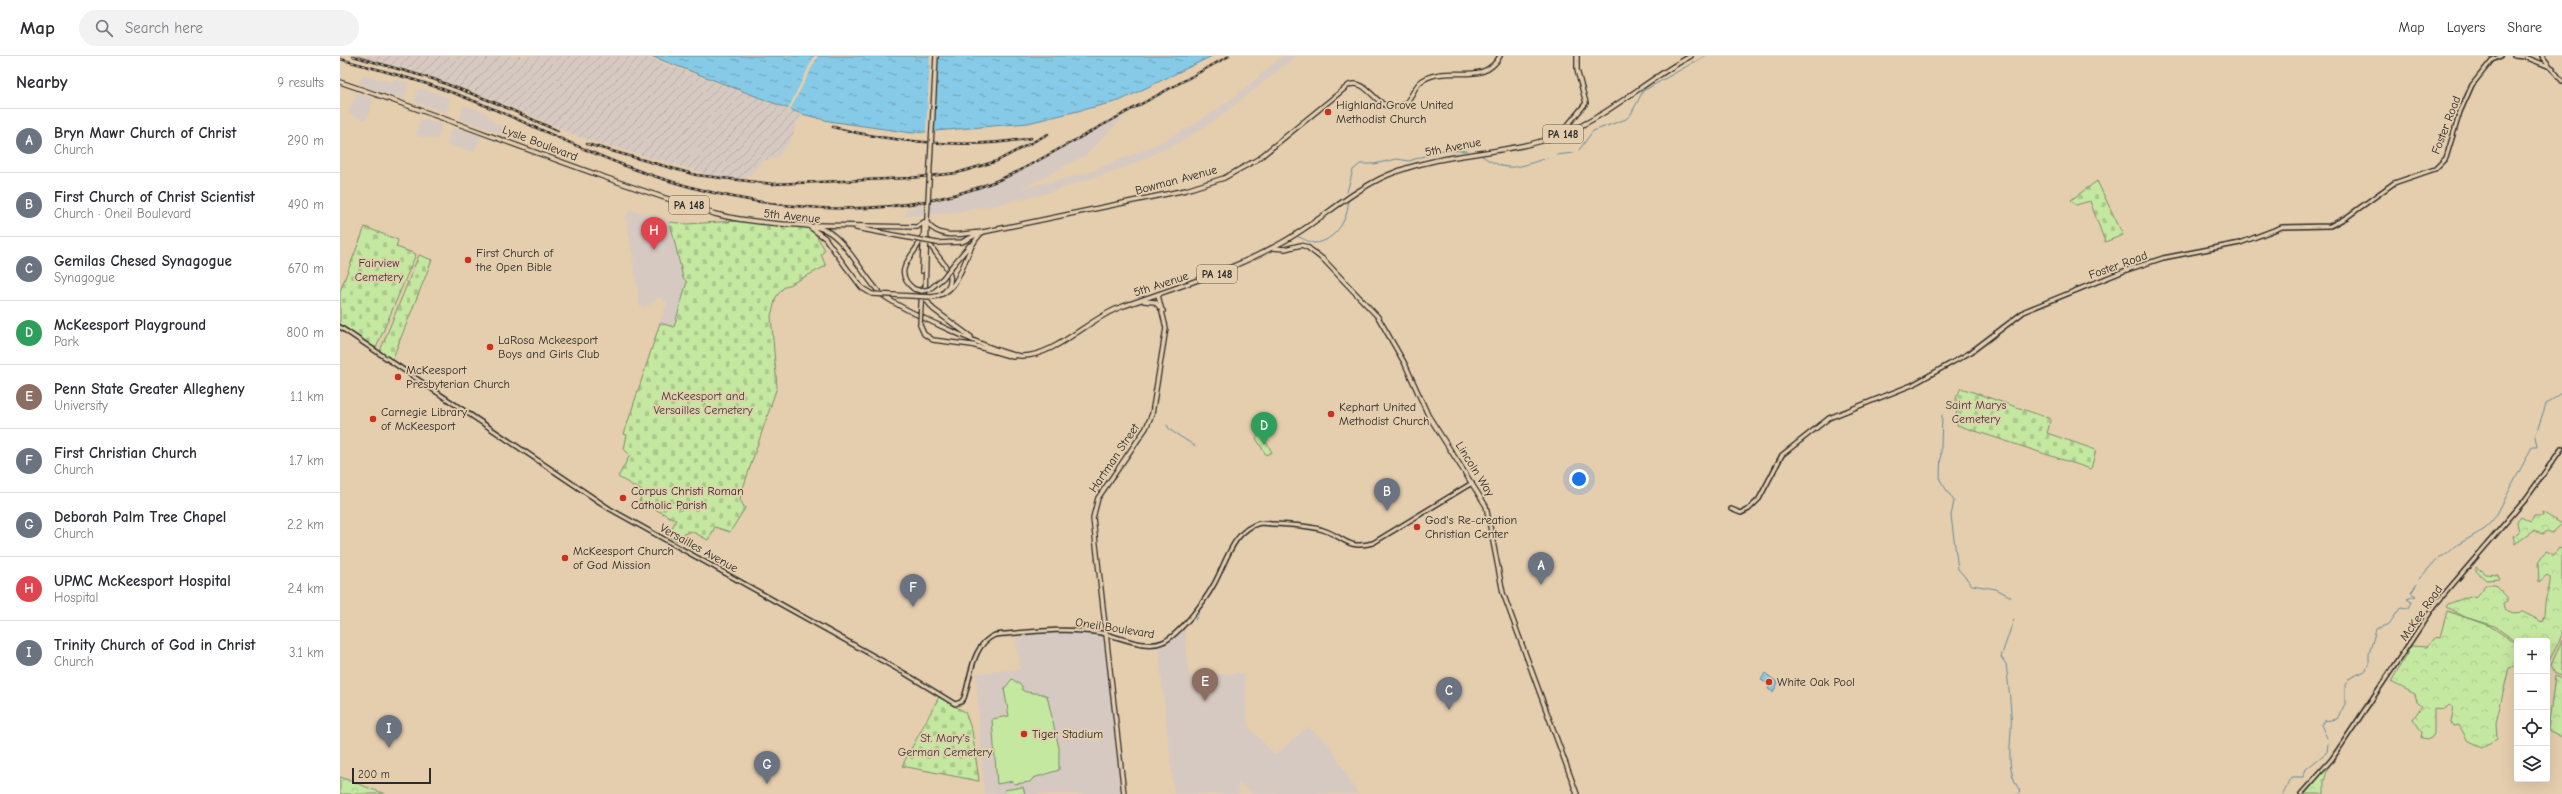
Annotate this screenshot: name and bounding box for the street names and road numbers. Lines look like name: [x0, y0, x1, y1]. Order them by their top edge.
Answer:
street label: Foster Road: [2428, 94, 2464, 156]
street label: Lysle Boulevard: [500, 122, 580, 164]
road number: PA 148: [1543, 125, 1583, 143]
street label: 5th Avenue: [1424, 135, 1482, 159]
street label: Bowman Avenue: [1134, 162, 1218, 198]
road number: PA 148: [669, 196, 709, 214]
street label: 5th Avenue: [763, 206, 821, 226]
street label: Foster Road: [2087, 248, 2149, 282]
road number: PA 148: [1197, 265, 1237, 283]
street label: 5th Avenue: [1132, 269, 1190, 299]
street label: Hartman Street: [1086, 421, 1142, 495]
street label: Lincoln Way: [1453, 439, 1498, 499]
street label: Versailles Avenue: [657, 521, 741, 575]
street label: McKee Road: [2397, 583, 2445, 643]
street label: Oneil Boulevard: [1074, 615, 1156, 641]

